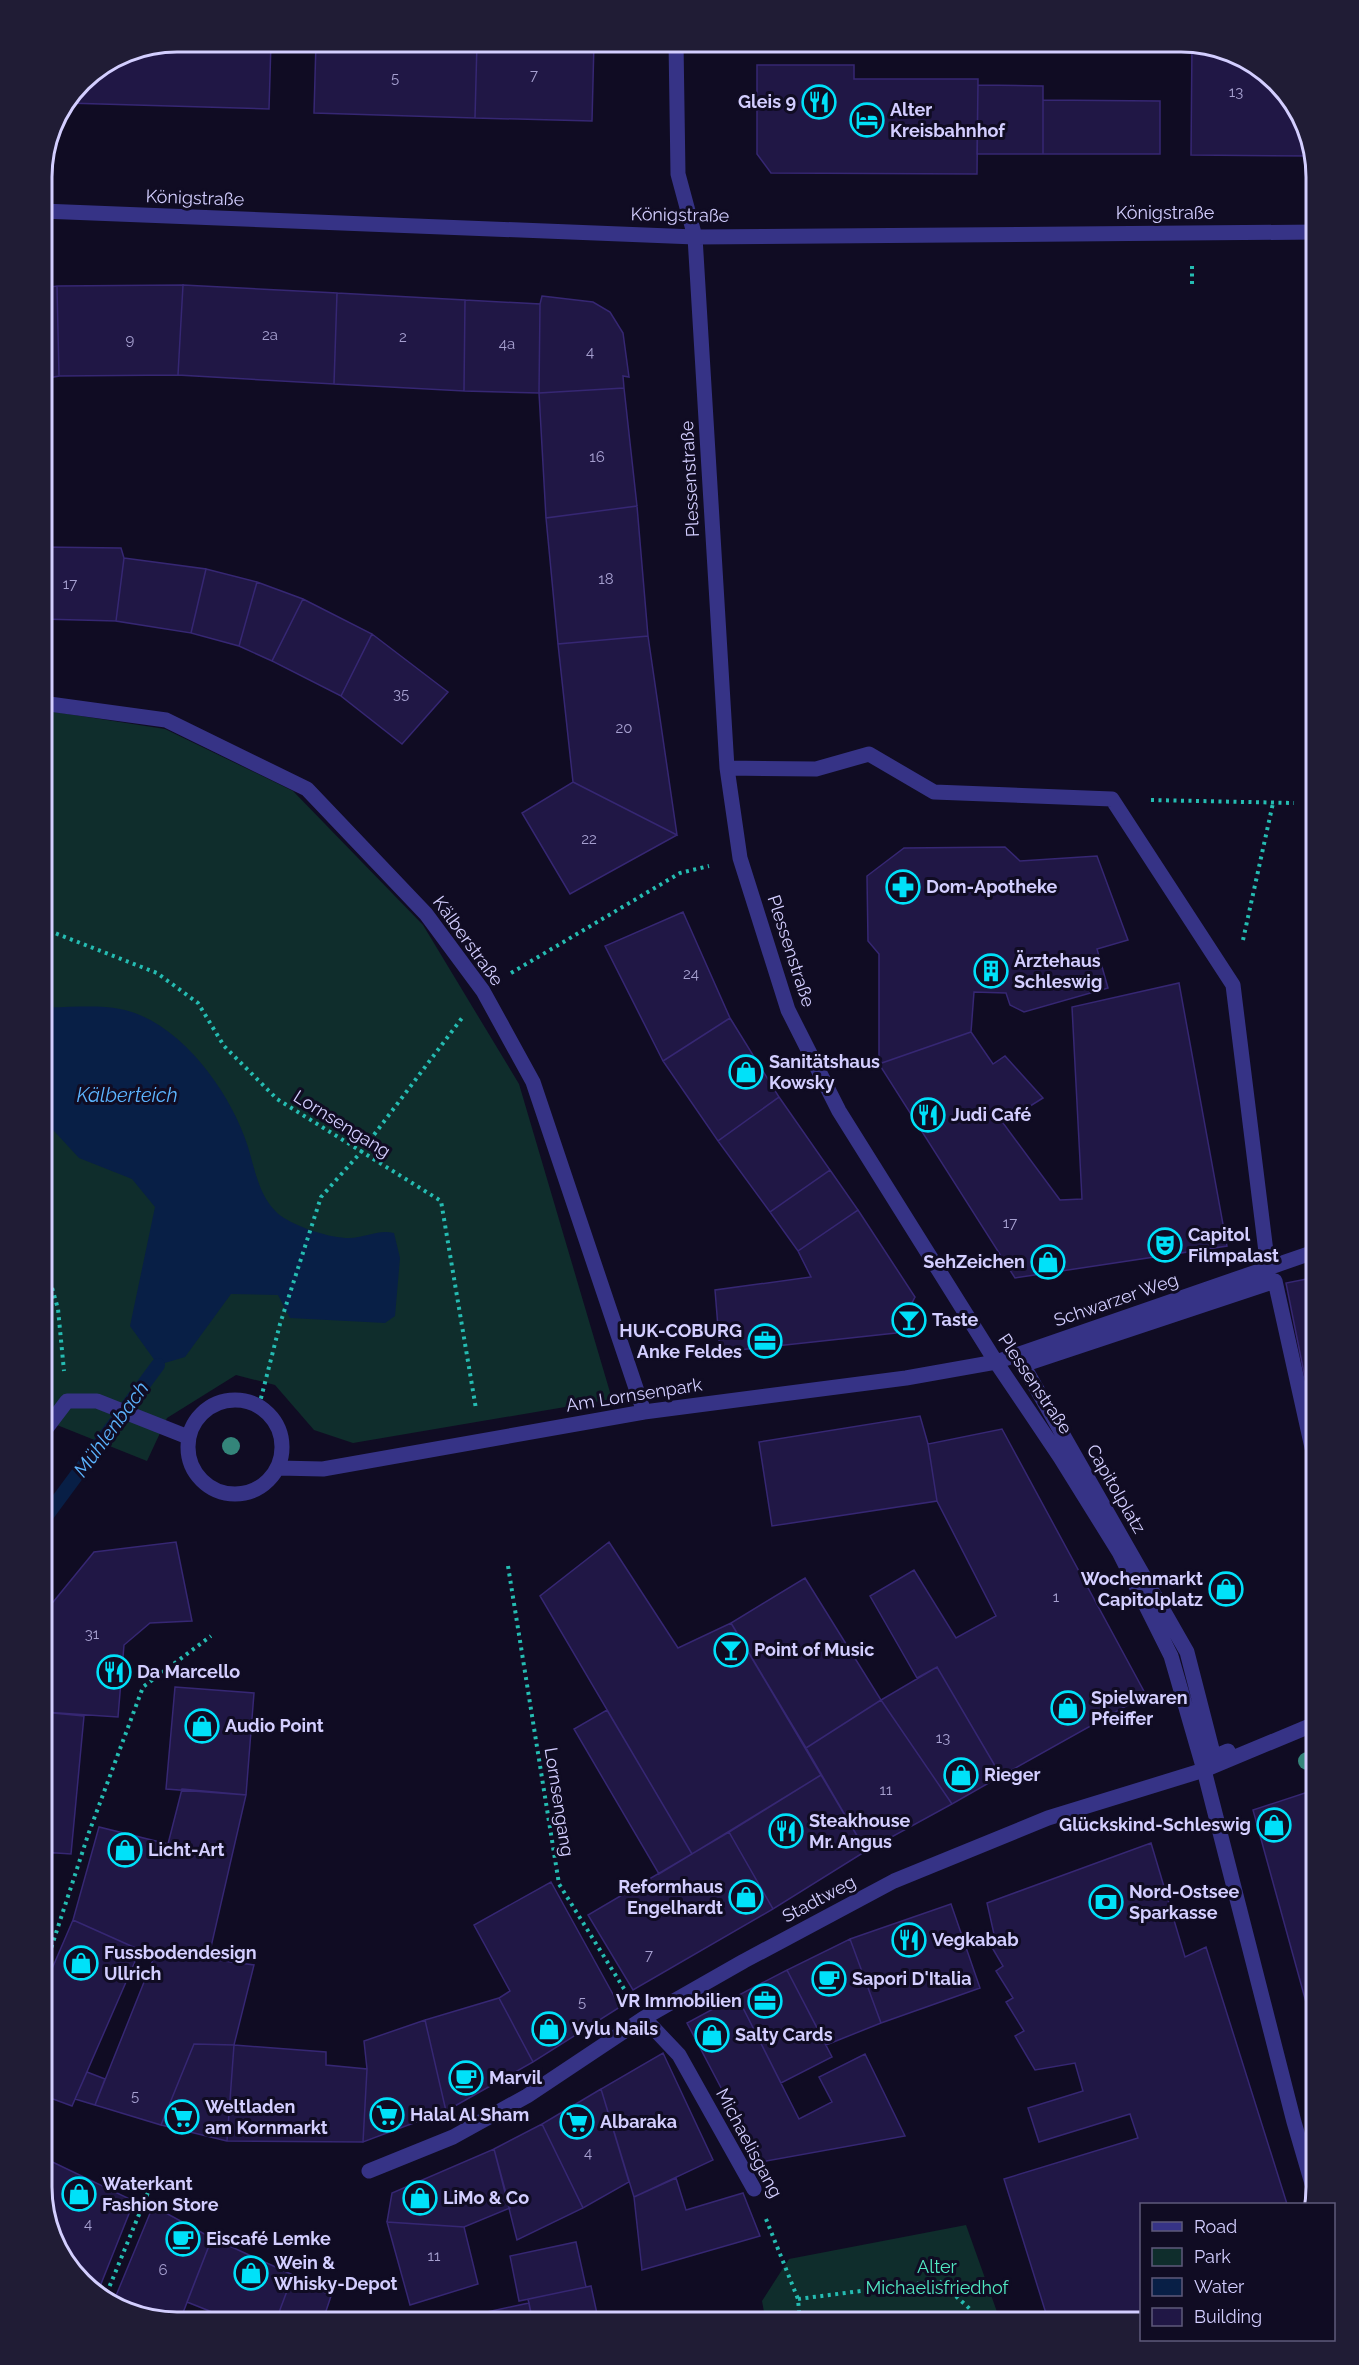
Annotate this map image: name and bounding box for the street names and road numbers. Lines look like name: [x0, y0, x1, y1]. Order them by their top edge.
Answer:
street label: Königstraße: [145, 185, 245, 210]
street label: Königstraße: [1116, 202, 1215, 223]
street label: Königstraße: [631, 203, 730, 226]
street label: Plessenstraße: [676, 420, 703, 538]
street label: Kälberstraße: [429, 892, 508, 990]
street label: Plessenstraße: [764, 892, 820, 1010]
street label: Lornsengang: [290, 1085, 395, 1162]
street label: Schwarzer Weg: [1051, 1268, 1181, 1331]
street label: Plessenstraße: [994, 1330, 1077, 1438]
street label: Am Lornsenpark: [564, 1373, 704, 1416]
street label: Capitolplatz: [1083, 1441, 1150, 1537]
street label: Lornsengang: [541, 1746, 578, 1858]
street label: Stadtweg: [779, 1871, 859, 1927]
street label: Michaelisgang: [712, 2085, 787, 2201]

